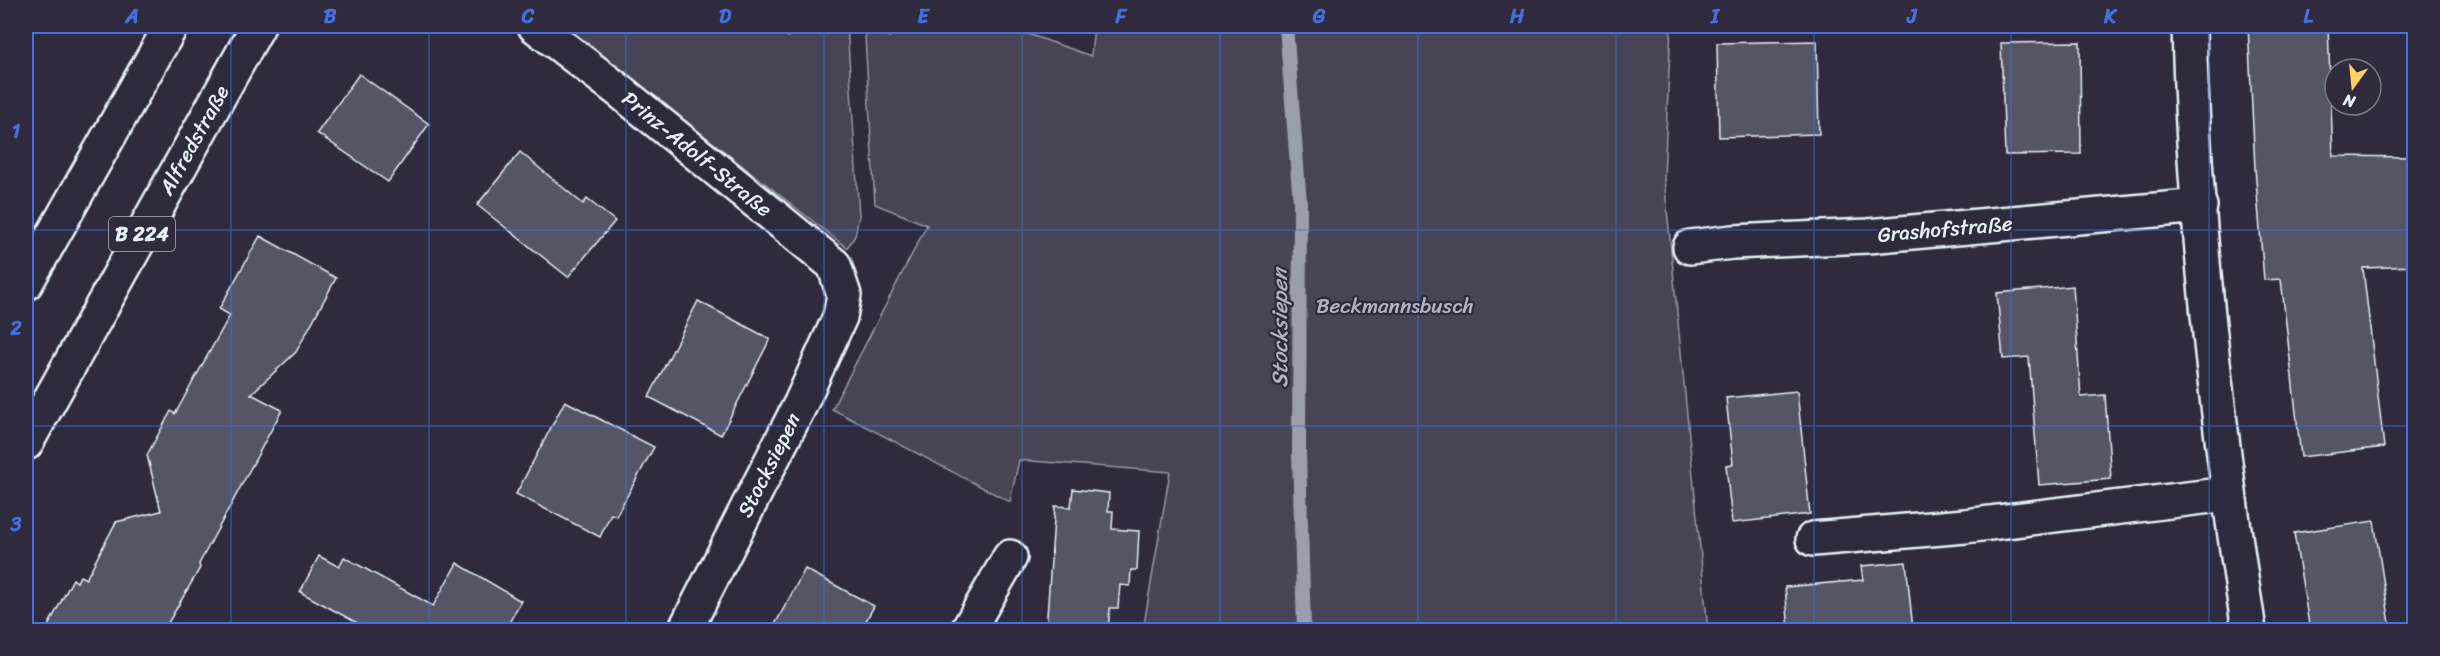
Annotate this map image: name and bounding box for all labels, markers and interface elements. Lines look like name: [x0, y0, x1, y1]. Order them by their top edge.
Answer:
text: A: [124, 0, 139, 34]
text: B: [324, 0, 337, 34]
text: C: [521, 0, 535, 34]
text: D: [719, 0, 732, 34]
text: E: [917, 0, 930, 34]
text: F: [1115, 0, 1128, 34]
text: G: [1312, 0, 1326, 34]
text: H: [1509, 0, 1525, 34]
text: I: [1710, 0, 1721, 34]
text: J: [1906, 0, 1918, 34]
text: K: [2103, 0, 2118, 34]
text: L: [2303, 0, 2313, 34]
north arrow: [2323, 57, 2383, 117]
street label: Alfredstraße: [148, 78, 240, 203]
street label: Prinz-Adolf-Straße: [613, 81, 781, 227]
text: N: [2339, 85, 2359, 117]
text: 1: [12, 114, 21, 149]
street label: Grashofstraße: [1876, 204, 2014, 254]
road number: B 224: [109, 217, 175, 251]
water label: Stocksiepen: [1260, 266, 1299, 387]
park label: Beckmannsbusch: [1316, 287, 1474, 325]
text: 2: [9, 311, 22, 346]
street label: Stocksiepen: [726, 406, 812, 524]
text: 3: [10, 507, 22, 542]

